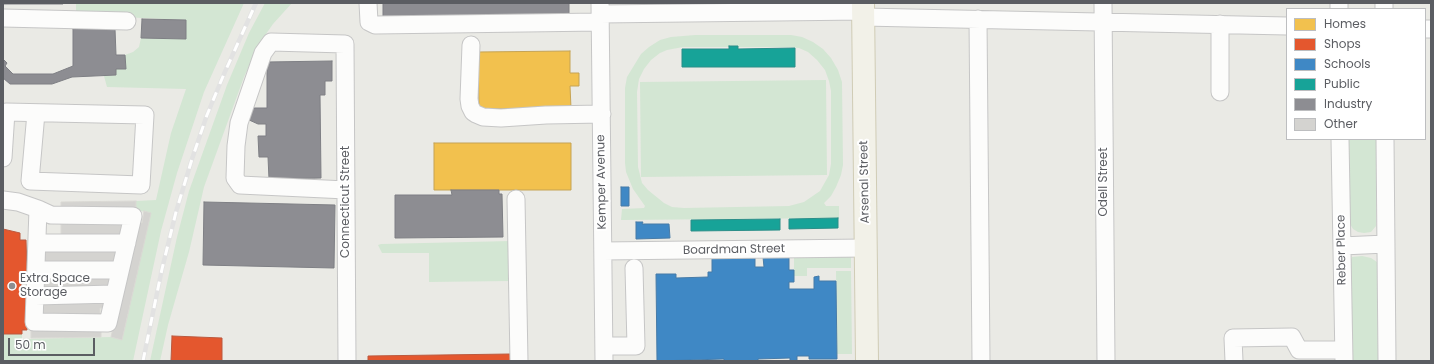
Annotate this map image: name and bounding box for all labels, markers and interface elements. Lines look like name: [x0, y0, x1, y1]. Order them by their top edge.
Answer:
legend: [1286, 8, 1426, 140]
text: Homes: [1324, 15, 1366, 32]
text: Shops: [1324, 35, 1361, 52]
text: Schools: [1324, 55, 1371, 72]
text: Public: [1324, 75, 1360, 92]
text: Industry: [1324, 95, 1372, 112]
text: Other: [1324, 115, 1357, 132]
street label: Kemper Avenue: [594, 134, 610, 230]
street label: Arsenal Street: [857, 140, 873, 224]
street label: Connecticut Street: [339, 146, 353, 258]
street label: Odell Street: [1097, 147, 1111, 217]
street label: Reber Place: [1334, 215, 1350, 285]
street label: Boardman Street: [683, 242, 785, 258]
place label: Extra Space Storage: [20, 272, 90, 300]
marker: Extra Space Storage: [7, 281, 17, 291]
scale bar: [10, 330, 97, 356]
text: 50 m: [15, 336, 46, 353]

